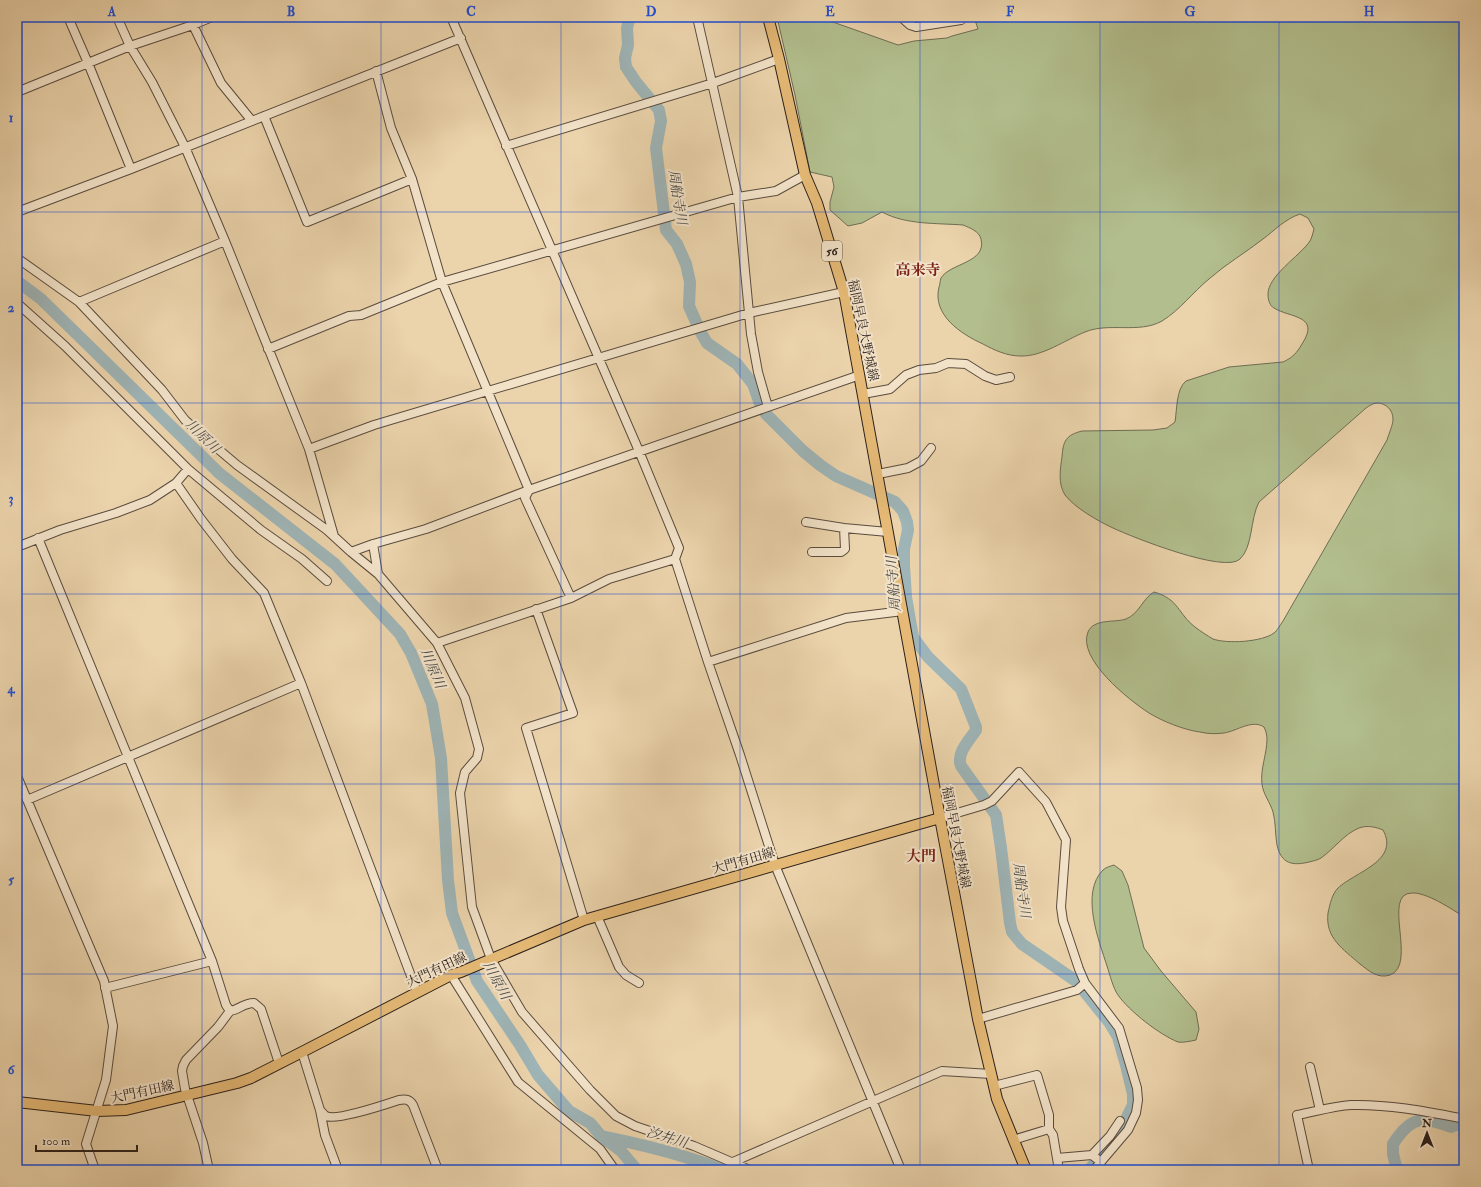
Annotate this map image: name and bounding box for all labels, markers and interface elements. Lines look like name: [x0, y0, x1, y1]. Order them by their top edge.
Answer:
text: A: [107, 4, 117, 20]
text: B: [287, 4, 295, 20]
text: C: [466, 4, 476, 20]
text: D: [646, 4, 657, 20]
text: E: [825, 4, 835, 20]
text: F: [1006, 4, 1015, 20]
text: G: [1185, 4, 1196, 20]
text: H: [1364, 4, 1375, 20]
text: 1: [9, 110, 14, 126]
water label: 周船寺川: [665, 168, 691, 228]
road number: 56: [822, 241, 842, 261]
district label: 高来寺: [895, 261, 941, 280]
street label: 福岡早良大野城線: [844, 278, 882, 383]
text: 2: [8, 300, 15, 316]
water label: 川原川: [182, 416, 225, 458]
text: 3: [9, 491, 14, 507]
water label: 周船寺川: [883, 553, 904, 612]
water label: 川原川: [417, 646, 449, 693]
text: 4: [6, 681, 15, 697]
street label: 福岡早良大野城線: [938, 785, 974, 890]
street label: 大門有田線: [710, 844, 777, 878]
district label: 大門: [906, 847, 936, 866]
water label: 周船寺川: [1009, 861, 1034, 921]
text: 5: [8, 872, 14, 888]
street label: 大門有田線: [404, 949, 469, 991]
water label: 川原川: [479, 958, 515, 1004]
text: 6: [8, 1062, 16, 1078]
street label: 大門有田線: [109, 1077, 176, 1107]
north arrow: [1407, 1113, 1447, 1153]
text: N: [1421, 1117, 1433, 1130]
water label: 汐井川: [644, 1123, 691, 1152]
scale bar: [36, 1127, 137, 1153]
text: 100 m: [42, 1134, 71, 1149]

